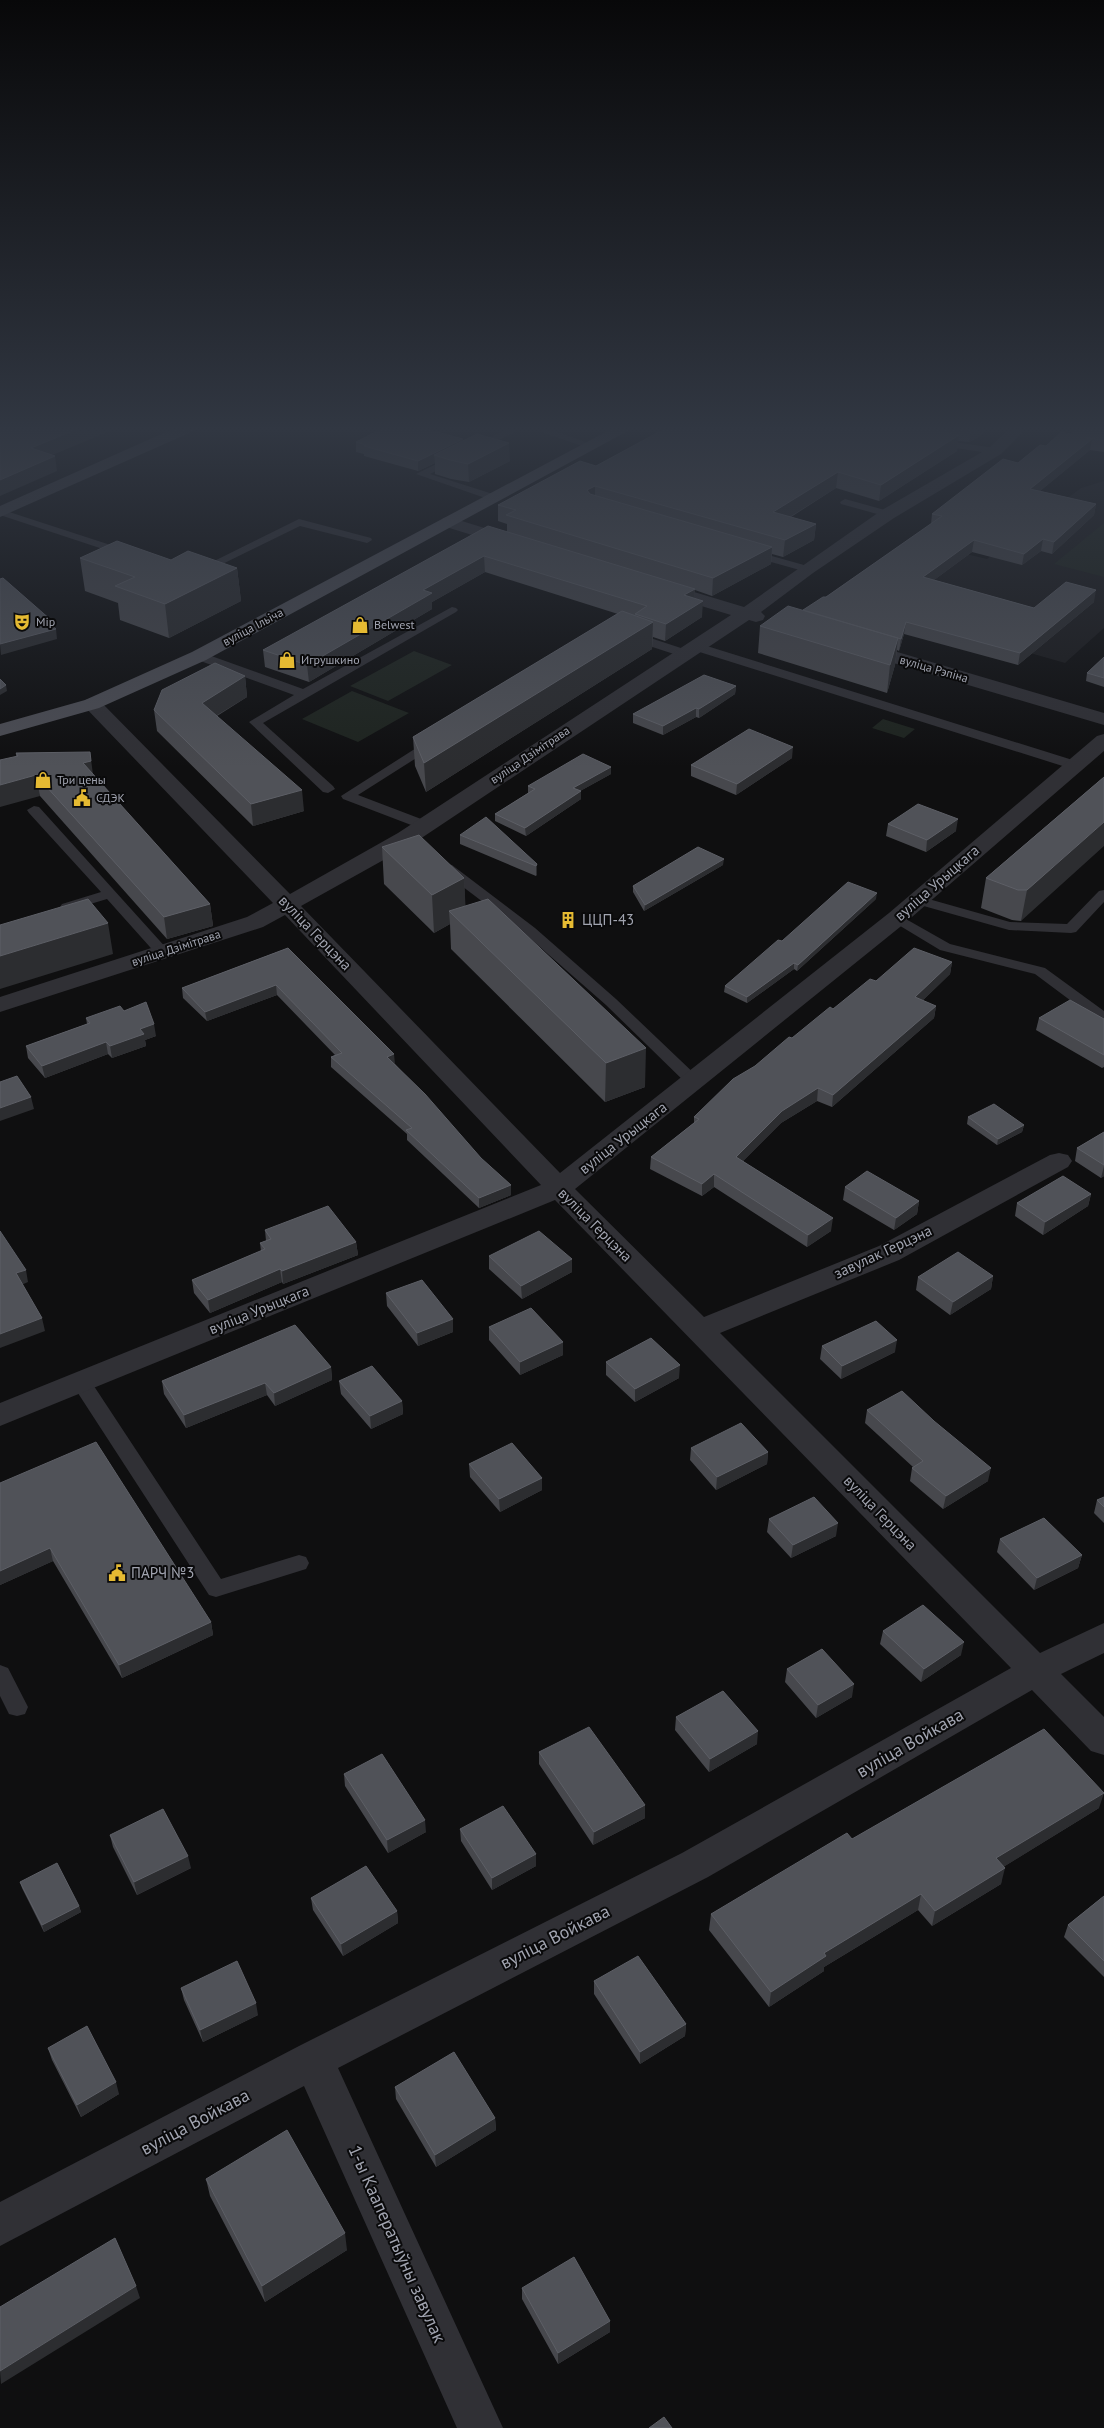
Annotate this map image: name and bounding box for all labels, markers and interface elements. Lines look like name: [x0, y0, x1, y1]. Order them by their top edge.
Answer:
street label: вуліца Ільіча: [220, 604, 286, 649]
theatre icon: Мір: [12, 612, 32, 632]
place label: Мір: [36, 614, 55, 629]
shop icon: Belwest: [350, 615, 370, 635]
place label: Belwest: [374, 617, 415, 632]
shop icon: Игрушкино: [277, 650, 297, 670]
place label: Игрушкино: [301, 652, 360, 667]
street label: вуліца Рэпіна: [898, 652, 970, 685]
street label: вуліца Дзімітрава: [487, 722, 572, 787]
shop icon: Три цены: [33, 770, 53, 790]
place label: Три цены: [57, 772, 106, 787]
public building icon: СДЭК: [72, 788, 92, 808]
place label: СДЭК: [96, 790, 125, 805]
street label: вуліца Урыцкага: [890, 841, 983, 925]
street label: вуліца Герцэна: [275, 891, 356, 974]
building icon: ЦЦП-43: [558, 910, 578, 930]
place label: ЦЦП-43: [582, 910, 634, 929]
street label: вуліца Дзімітрава: [129, 926, 222, 969]
street label: вуліца Урыцкага: [575, 1097, 670, 1178]
street label: вуліца Герцэна: [554, 1184, 636, 1266]
street label: завулак Герцэна: [831, 1221, 935, 1283]
street label: вуліца Урыцкага: [206, 1281, 312, 1338]
street label: вуліца Герцэна: [840, 1471, 921, 1554]
public building icon: ПАРЧ №3: [107, 1563, 127, 1583]
place label: ПАРЧ №3: [131, 1563, 195, 1582]
street label: вуліца Войкава: [852, 1703, 967, 1783]
street label: вуліца Войкава: [496, 1899, 613, 1974]
street label: вуліца Войкава: [136, 2083, 253, 2160]
street label: 1-ы Кааператыўны завулак: [343, 2142, 452, 2346]

